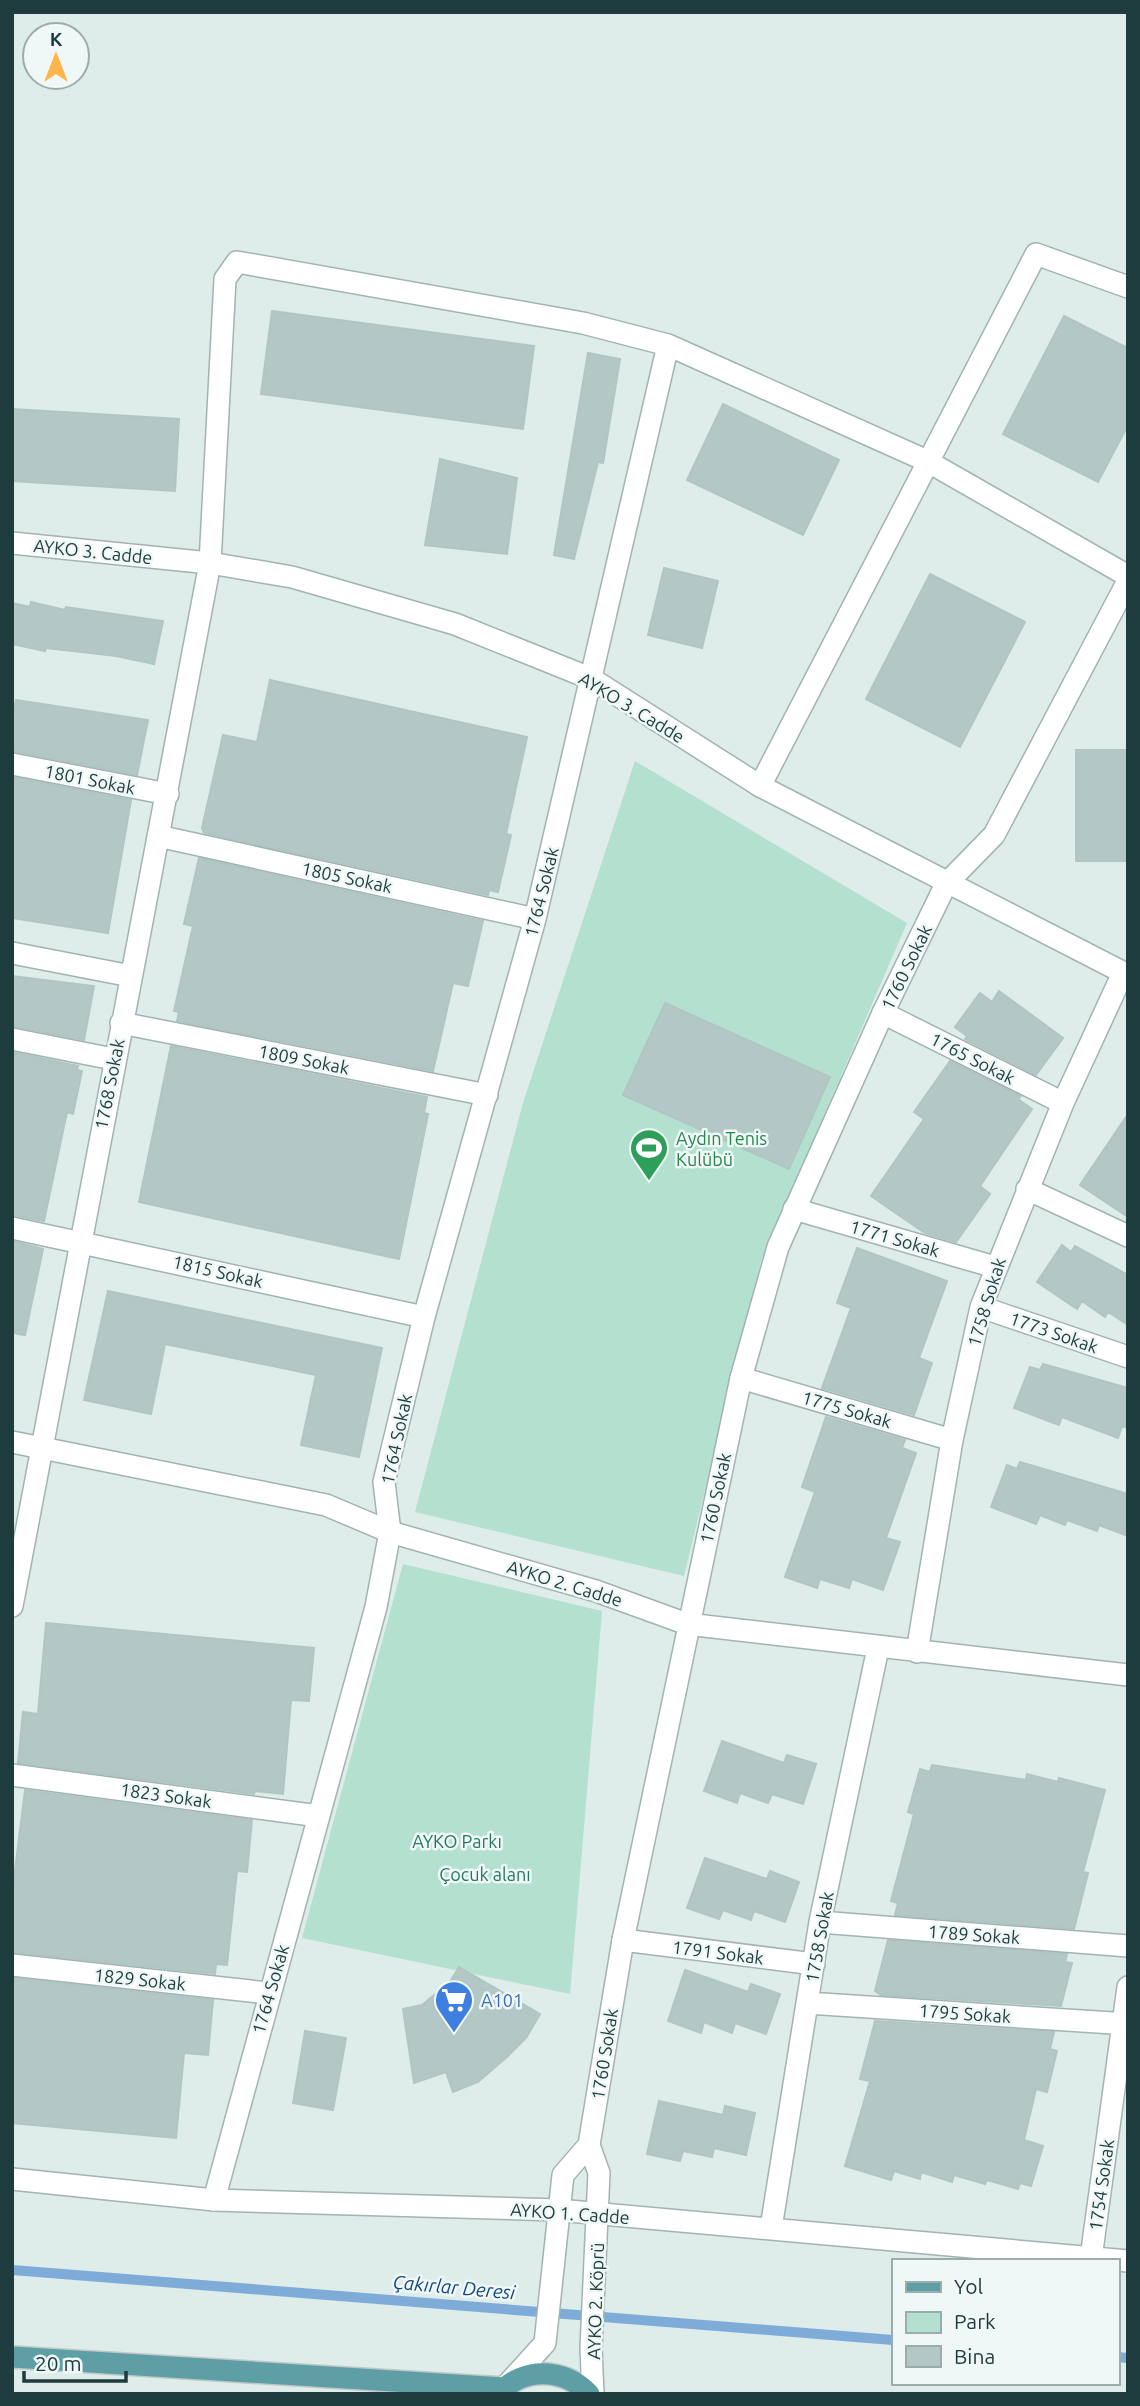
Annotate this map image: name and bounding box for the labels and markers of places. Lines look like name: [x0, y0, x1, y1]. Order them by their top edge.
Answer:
sports icon: Aydın Tenis Kulübü: [628, 1127, 670, 1182]
place label: Aydın Tenis Kulübü: [676, 1128, 767, 1169]
supermarket icon: A101: [433, 1979, 475, 2034]
place label: A101: [481, 1990, 523, 2010]

